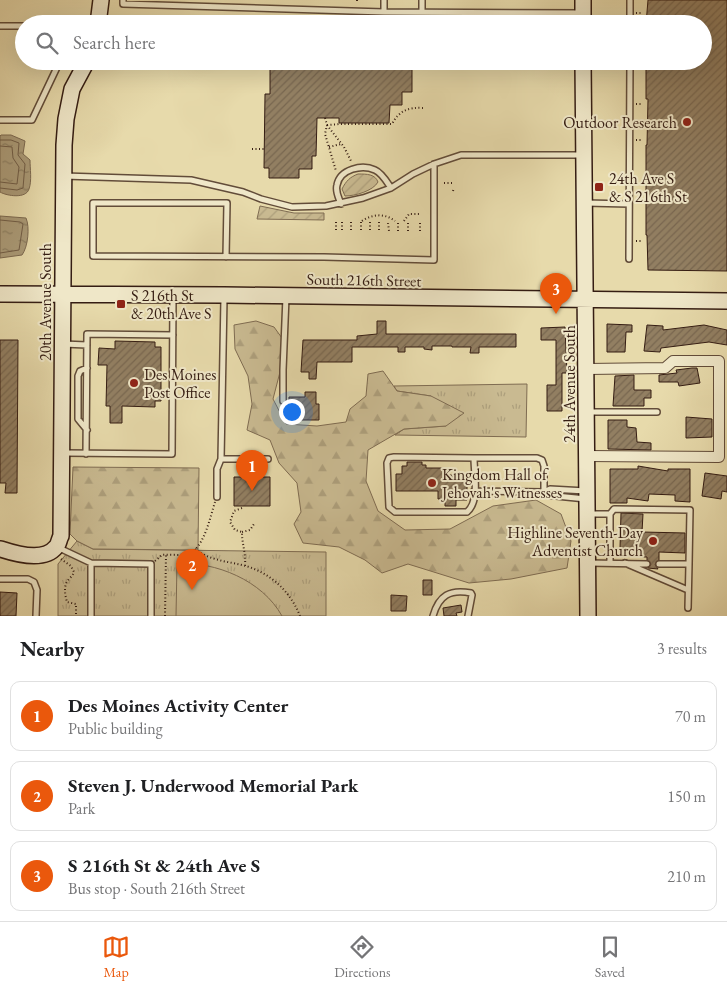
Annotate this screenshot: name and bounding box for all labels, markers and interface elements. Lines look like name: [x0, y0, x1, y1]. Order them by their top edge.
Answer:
search box: [15, 15, 712, 70]
icon: search: [33, 29, 61, 57]
text: Search here: [73, 30, 155, 55]
place label: Outdoor Research: [563, 112, 677, 133]
marker: Outdoor Research: [681, 116, 693, 128]
place label: 24th Ave S & S 216th St: [609, 168, 687, 207]
marker: 24th Ave S & S 216th St: [593, 181, 605, 193]
street label: 20th Avenue South: [35, 243, 56, 361]
street label: South 216th Street: [306, 268, 422, 292]
pin: 3: [540, 273, 572, 314]
place label: S 216th St & 20th Ave S: [131, 285, 212, 324]
marker: S 216th St & 20th Ave S: [115, 298, 127, 310]
street label: 24th Avenue South: [559, 325, 580, 443]
place label: Des Moines Post Office: [144, 364, 216, 403]
marker: Des Moines Post Office: [128, 377, 140, 389]
your location: [279, 399, 305, 425]
pin: 1: [236, 450, 268, 491]
place label: Kingdom Hall of Jehovah's Witnesses: [440, 464, 562, 503]
marker: Kingdom Hall of Jehovah's Witnesses: [426, 477, 438, 489]
place label: Highline Seventh-Day Adventist Church: [507, 522, 644, 561]
marker: Highline Seventh-Day Adventist Church: [647, 535, 659, 547]
pin: 2: [176, 549, 208, 590]
text: Nearby: [20, 635, 84, 662]
text: 3 results: [657, 638, 707, 659]
text: Des Moines Activity Center: [68, 693, 288, 718]
text: 1: [33, 706, 41, 727]
text: 70 m: [675, 706, 706, 727]
text: Public building: [68, 718, 163, 739]
text: Steven J. Underwood Memorial Park: [68, 773, 358, 798]
text: 2: [33, 786, 41, 807]
text: 150 m: [667, 786, 706, 807]
text: Park: [68, 798, 95, 819]
text: S 216th St & 24th Ave S: [68, 853, 260, 878]
text: 3: [33, 866, 41, 887]
text: 210 m: [667, 866, 706, 887]
text: Bus stop · South 216th Street: [68, 878, 245, 899]
tab: Map: [102, 933, 130, 981]
tab: Directions: [334, 933, 391, 981]
tab: Saved: [595, 933, 625, 981]

